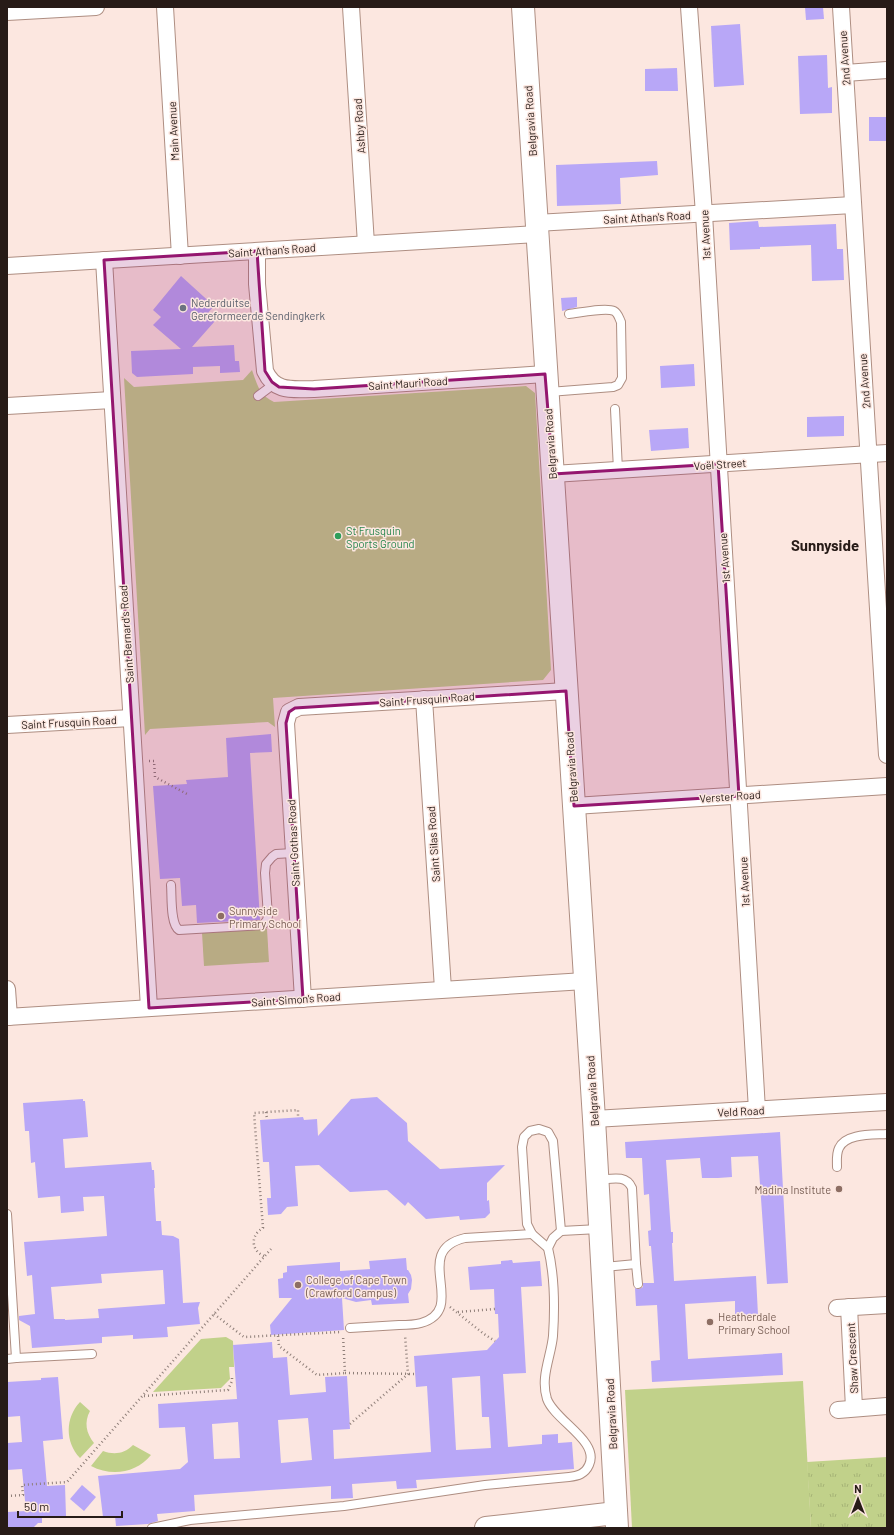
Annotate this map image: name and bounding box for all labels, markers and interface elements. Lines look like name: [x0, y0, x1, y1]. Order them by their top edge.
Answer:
street label: 2nd Avenue: [836, 30, 852, 86]
street label: Belgravia Road: [521, 85, 539, 157]
street label: Ashby Road: [351, 98, 367, 154]
street label: Main Avenue: [165, 101, 181, 161]
street label: Saint Athan's Road: [603, 208, 691, 226]
street label: 1st Avenue: [697, 209, 713, 260]
street label: Saint Athan's Road: [228, 240, 316, 260]
place label: Nederduitse Gereformeerde Sendingkerk: [191, 296, 325, 322]
marker: Nederduitse Gereformeerde Sendingkerk: [178, 303, 188, 313]
street label: 2nd Avenue: [856, 353, 872, 409]
street label: Saint Mauri Road: [368, 374, 448, 392]
street label: Belgravia Road: [541, 408, 559, 480]
street label: Voël Street: [693, 456, 747, 472]
place label: St Frusquin Sports Ground: [346, 524, 415, 550]
marker: St Frusquin Sports Ground: [333, 531, 343, 541]
street label: 1st Avenue: [716, 532, 732, 584]
district label: Sunnyside: [791, 536, 859, 554]
street label: Saint Bernard's Road: [116, 585, 136, 683]
street label: Saint Frusquin Road: [379, 689, 475, 709]
street label: Saint Frusquin Road: [21, 713, 117, 731]
street label: Belgravia Road: [562, 731, 580, 803]
street label: Verster Road: [699, 787, 761, 805]
street label: Saint Gothas Road: [284, 799, 302, 887]
street label: Saint Silas Road: [424, 806, 442, 882]
street label: 1st Avenue: [736, 856, 752, 907]
place label: Sunnyside Primary School: [229, 904, 301, 930]
marker: Sunnyside Primary School: [216, 911, 226, 921]
street label: Saint Simon's Road: [251, 989, 341, 1009]
street label: Belgravia Road: [583, 1055, 601, 1127]
street label: Veld Road: [717, 1103, 765, 1119]
place label: Madina Institute: [754, 1183, 831, 1196]
marker: Madina Institute: [834, 1184, 844, 1194]
place label: College of Cape Town (Crawford Campus): [305, 1273, 407, 1299]
marker: College of Cape Town (Crawford Campus): [293, 1280, 303, 1290]
place label: Heatherdale Primary School: [718, 1310, 790, 1336]
marker: Heatherdale Primary School: [705, 1317, 715, 1327]
street label: Shaw Crescent: [844, 1322, 860, 1394]
street label: Belgravia Road: [603, 1378, 619, 1450]
north arrow: [838, 1479, 878, 1519]
text: N: [854, 1482, 862, 1495]
scale bar: [18, 1493, 122, 1519]
text: 50 m: [24, 1499, 49, 1513]

